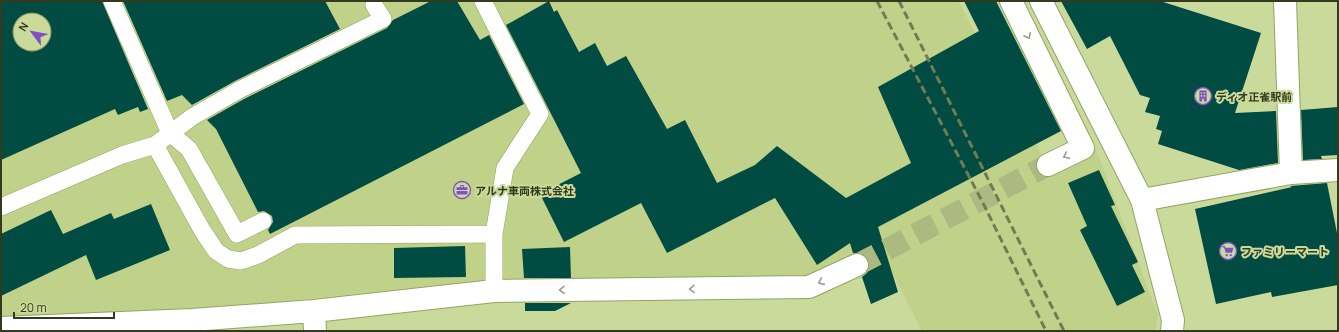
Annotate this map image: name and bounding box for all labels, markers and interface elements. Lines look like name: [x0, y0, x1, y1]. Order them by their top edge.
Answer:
north arrow: [12, 12, 52, 52]
text: N: [15, 19, 32, 34]
one-way arrow: [1023, 32, 1031, 39]
building icon: ディオ正雀駅前: [1193, 86, 1213, 106]
place label: ディオ正雀駅前: [1216, 89, 1292, 104]
one-way arrow: [1062, 151, 1070, 159]
office icon: アルナ車両株式会社: [452, 180, 472, 200]
place label: アルナ車両株式会社: [475, 183, 574, 198]
supermarket icon: ファミリーマート: [1218, 241, 1238, 261]
place label: ファミリーマート: [1241, 244, 1329, 259]
one-way arrow: [818, 277, 825, 285]
one-way arrow: [689, 285, 695, 293]
one-way arrow: [559, 286, 565, 295]
scale bar: [14, 294, 114, 320]
text: 20 m: [20, 299, 47, 316]

